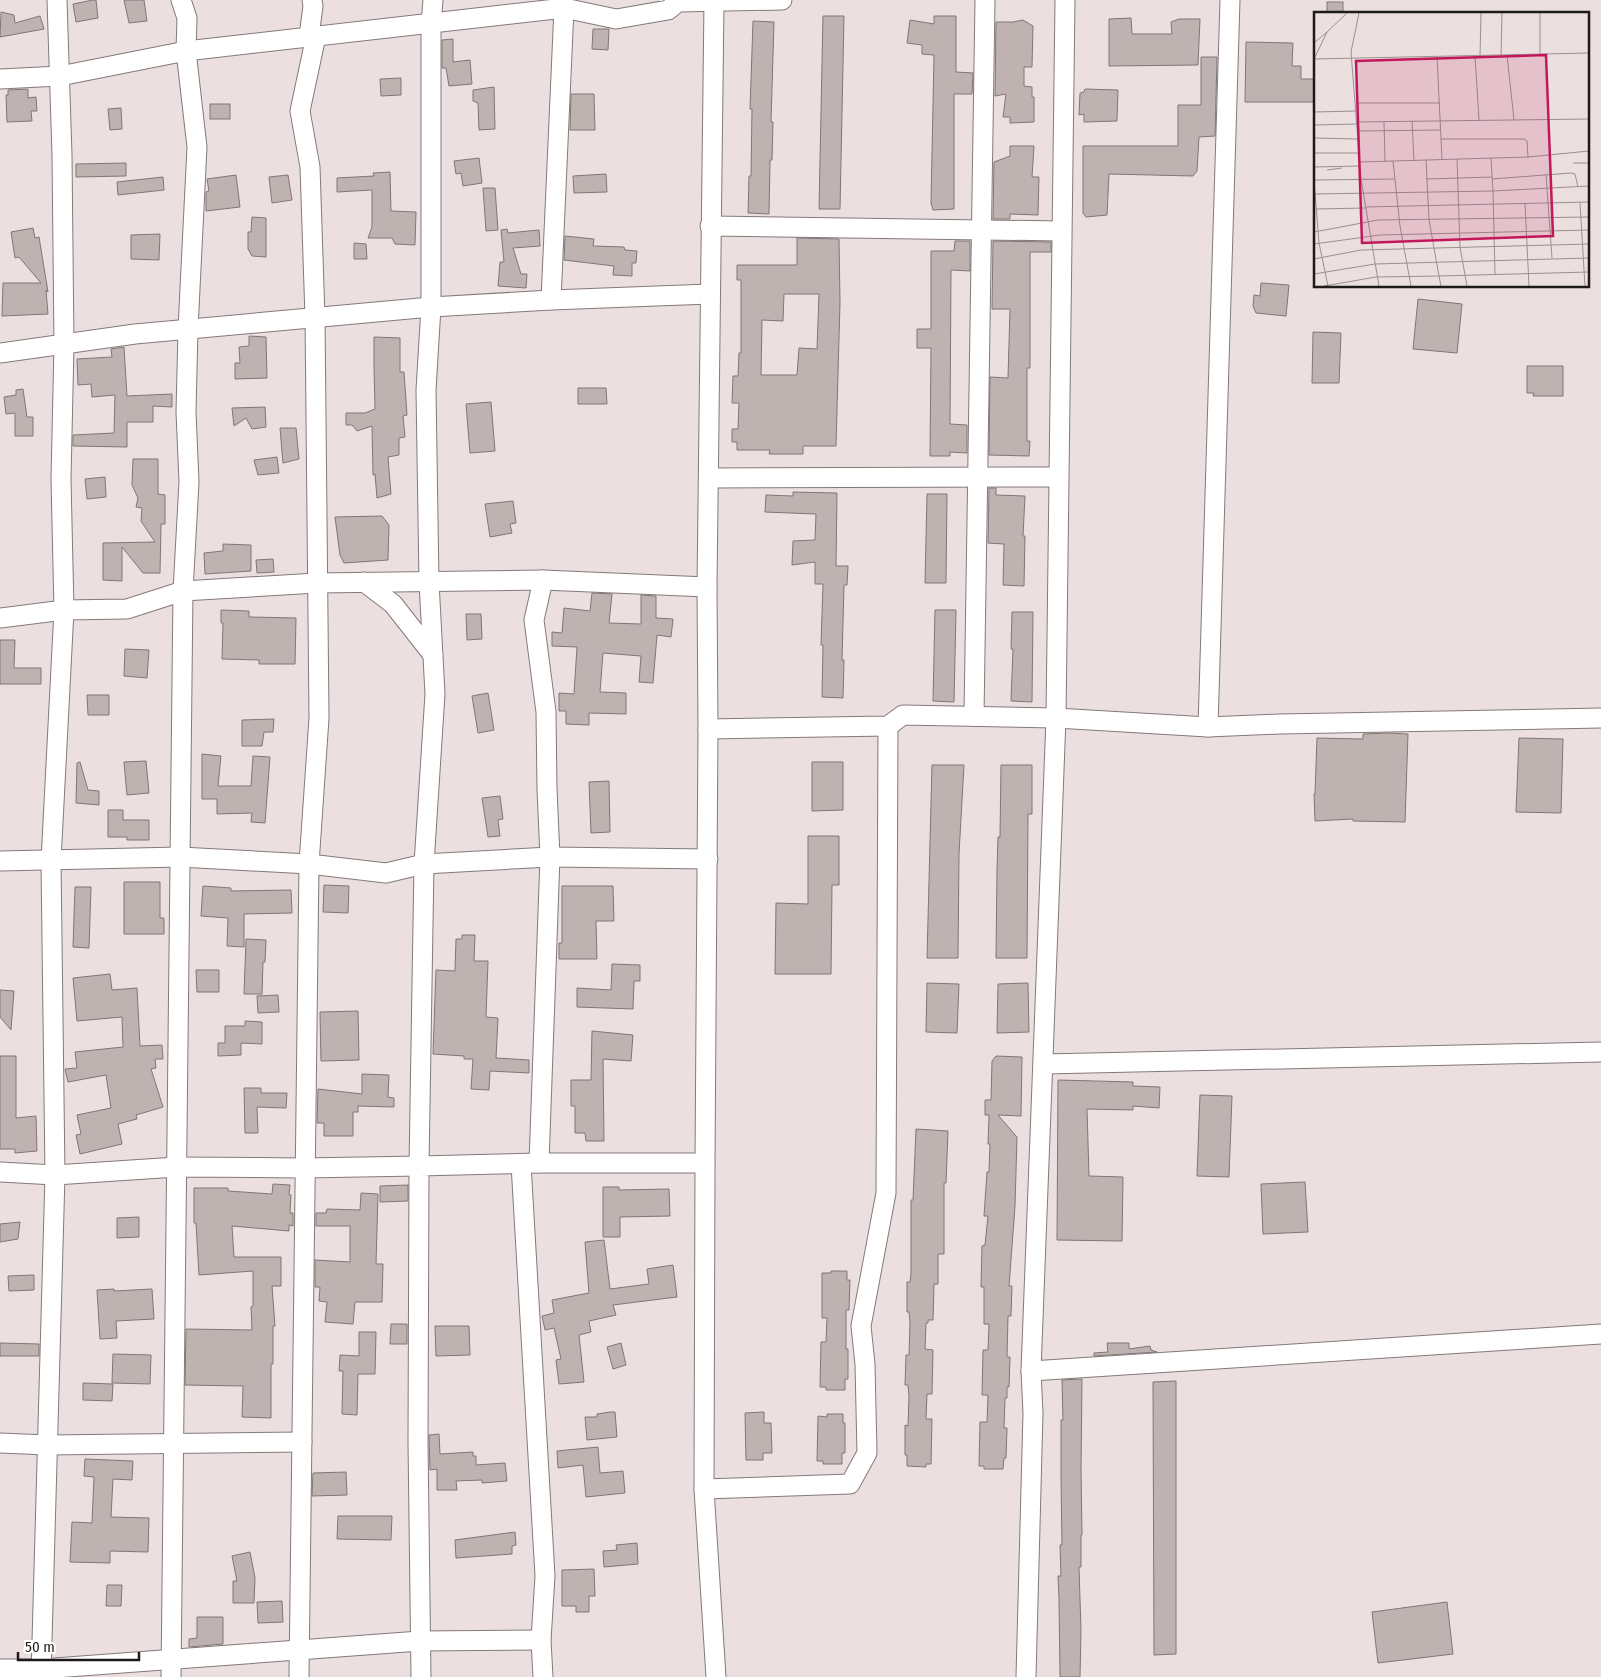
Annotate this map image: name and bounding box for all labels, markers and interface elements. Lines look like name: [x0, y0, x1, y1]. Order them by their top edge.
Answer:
inset map: [1314, 12, 1588, 288]
scale bar: [18, 1630, 139, 1662]
text: 50 m: [25, 1638, 55, 1656]

